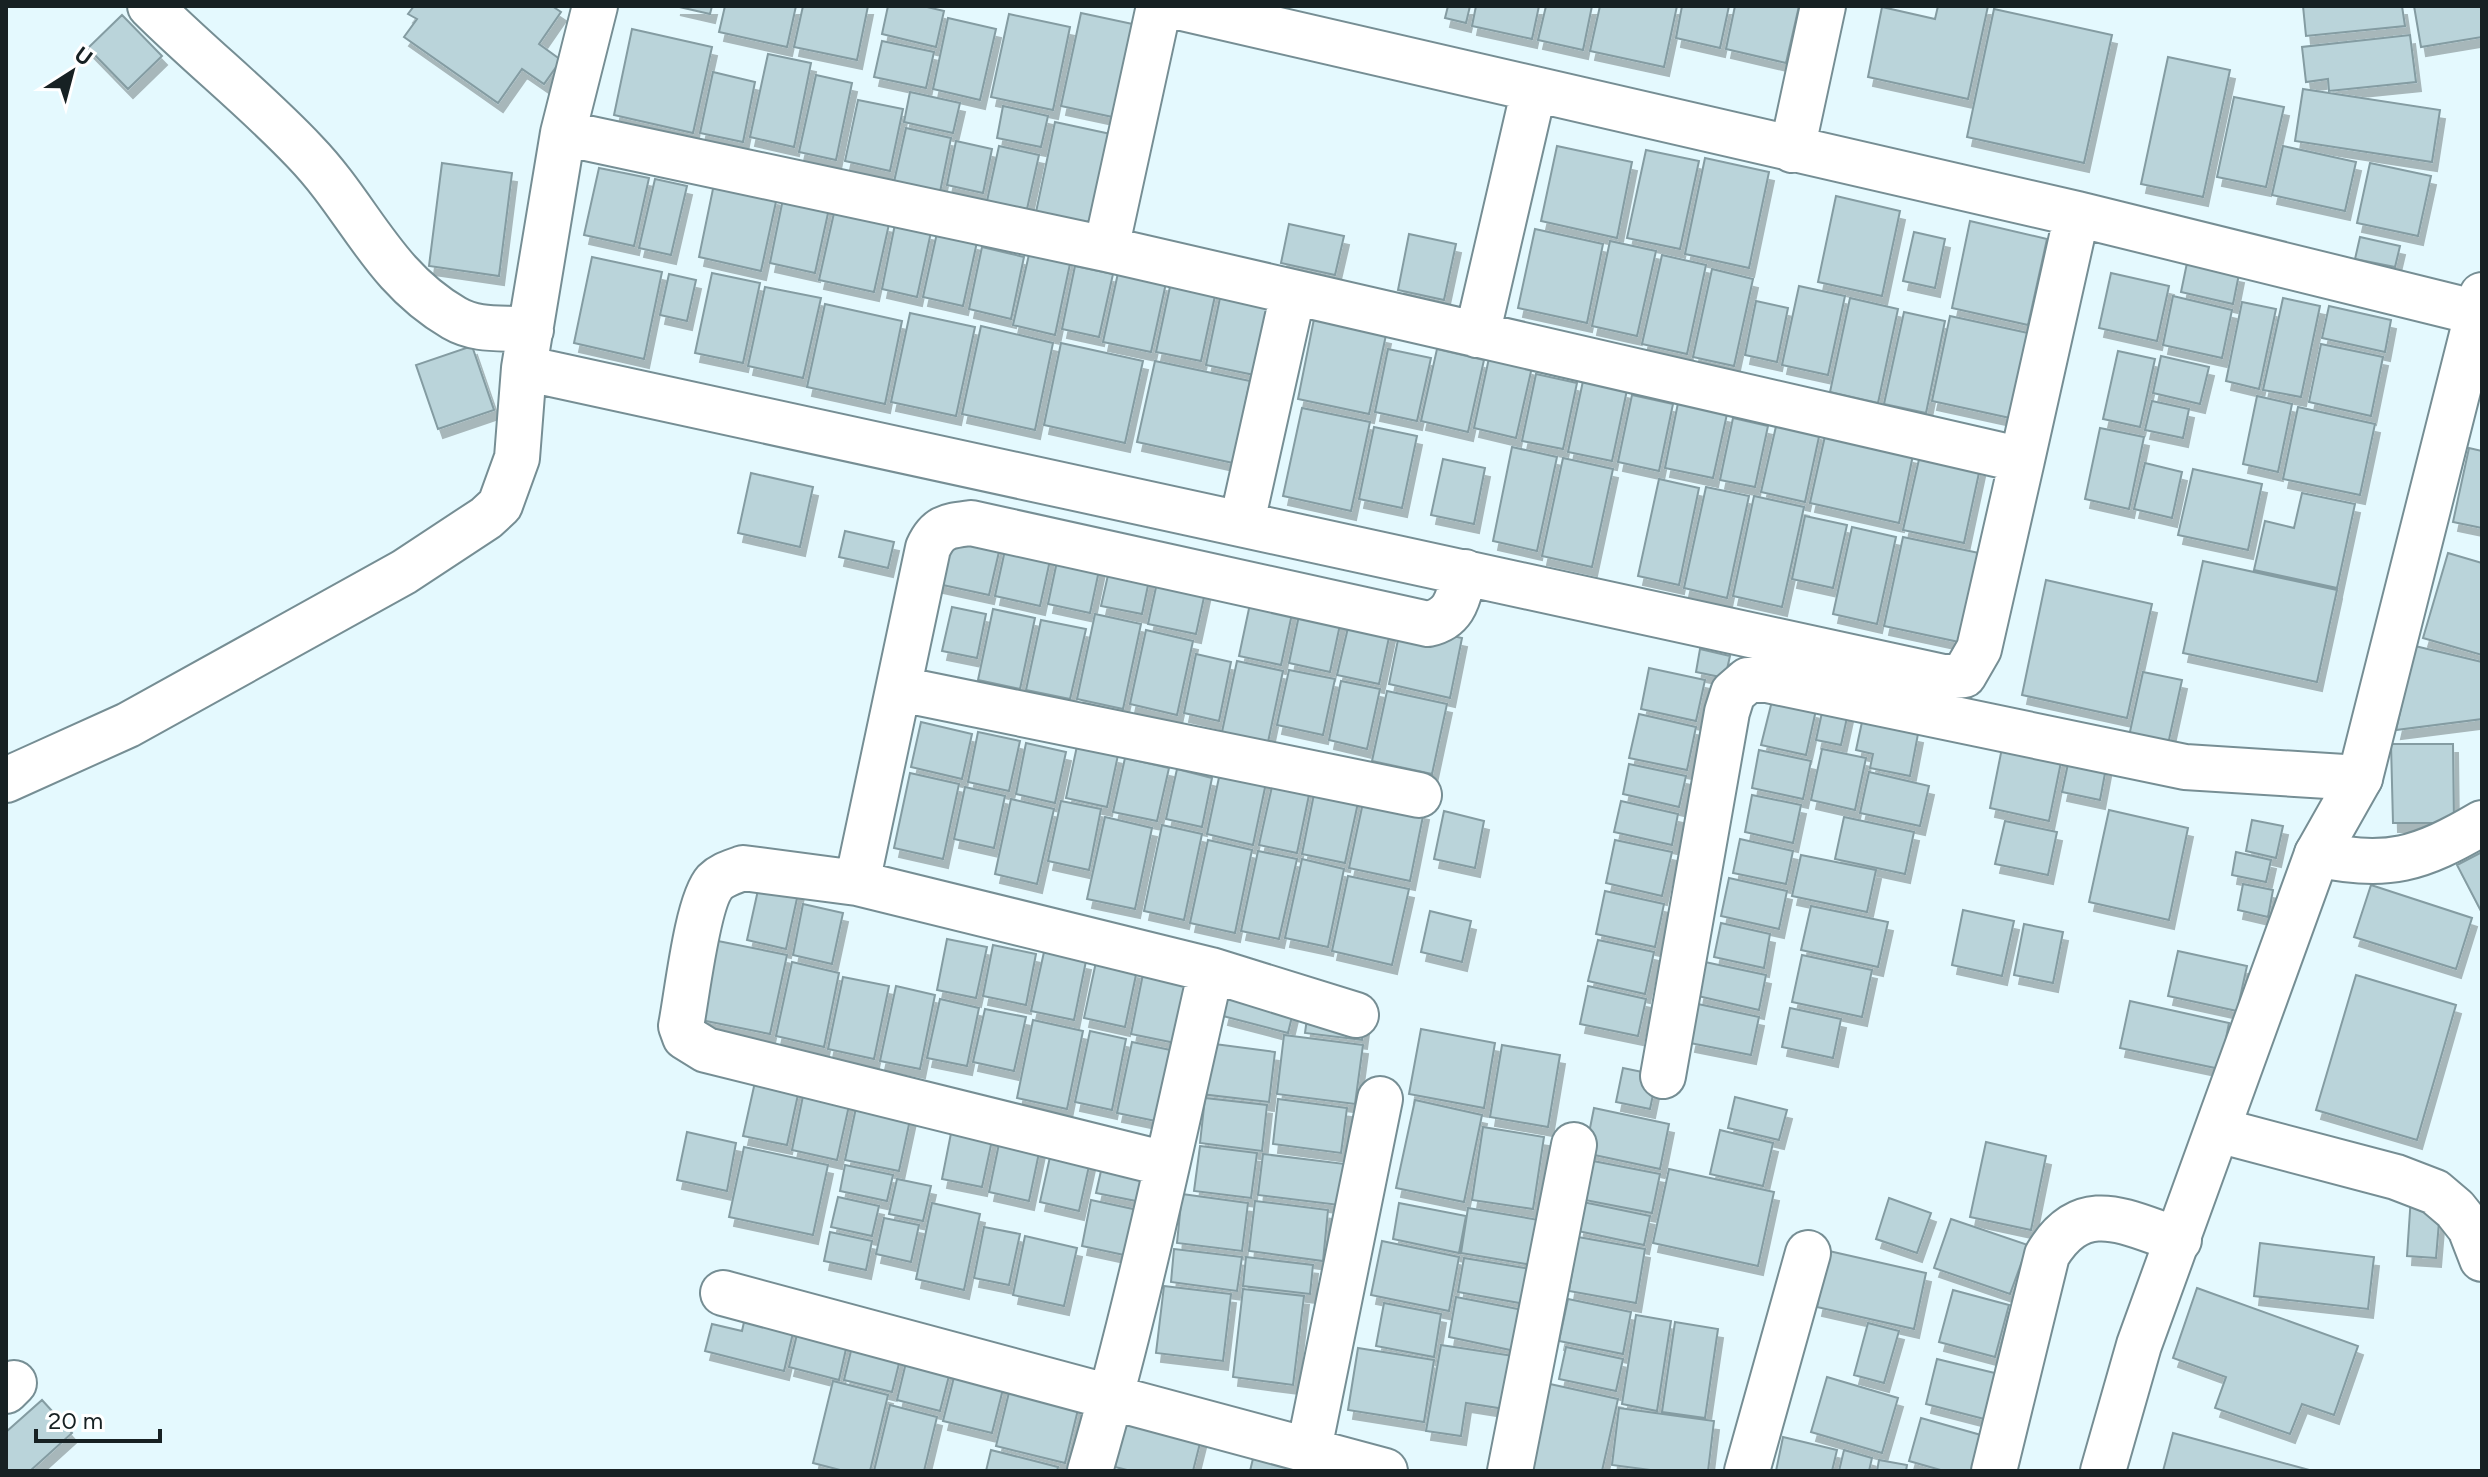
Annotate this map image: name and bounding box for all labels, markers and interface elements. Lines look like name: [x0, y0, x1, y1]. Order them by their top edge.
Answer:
north arrow: [32, 32, 112, 112]
text: U: [69, 41, 98, 72]
scale bar: [36, 1393, 160, 1443]
text: 20 m: [48, 1406, 103, 1435]

